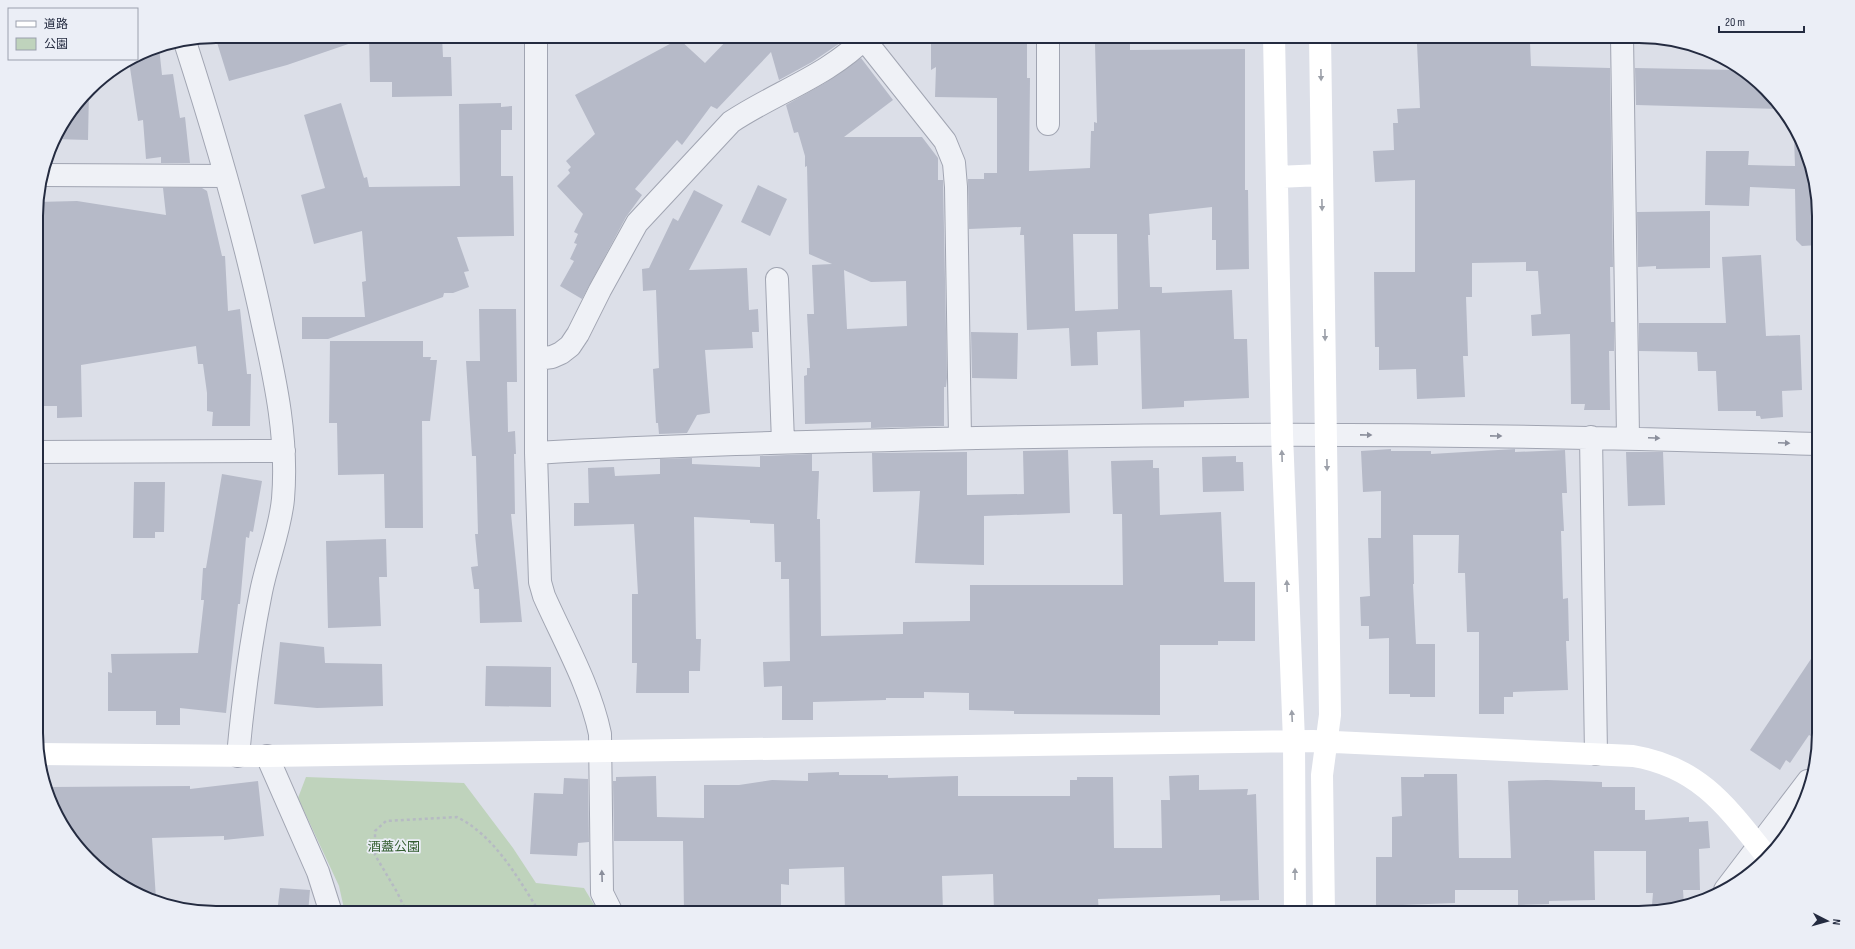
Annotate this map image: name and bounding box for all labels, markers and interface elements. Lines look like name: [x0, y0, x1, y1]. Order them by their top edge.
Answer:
legend: [8, 8, 138, 60]
scale bar: [1719, 8, 1804, 34]
text: 20 m: [1725, 15, 1745, 30]
text: 道路: [44, 17, 68, 32]
text: 公園: [44, 37, 68, 52]
one-way arrow: [1318, 69, 1324, 82]
one-way arrow: [1319, 199, 1325, 212]
one-way arrow: [1322, 329, 1328, 342]
one-way arrow: [1360, 431, 1372, 438]
one-way arrow: [1490, 433, 1503, 439]
one-way arrow: [1648, 435, 1660, 442]
one-way arrow: [1778, 440, 1791, 446]
one-way arrow: [1279, 450, 1286, 462]
one-way arrow: [1324, 459, 1330, 472]
one-way arrow: [1284, 579, 1290, 592]
one-way arrow: [1288, 710, 1295, 722]
park label: 酒蓋公園: [368, 839, 420, 855]
one-way arrow: [1292, 867, 1298, 880]
one-way arrow: [598, 870, 605, 882]
north arrow: [1807, 901, 1847, 941]
text: N: [1830, 918, 1843, 926]

